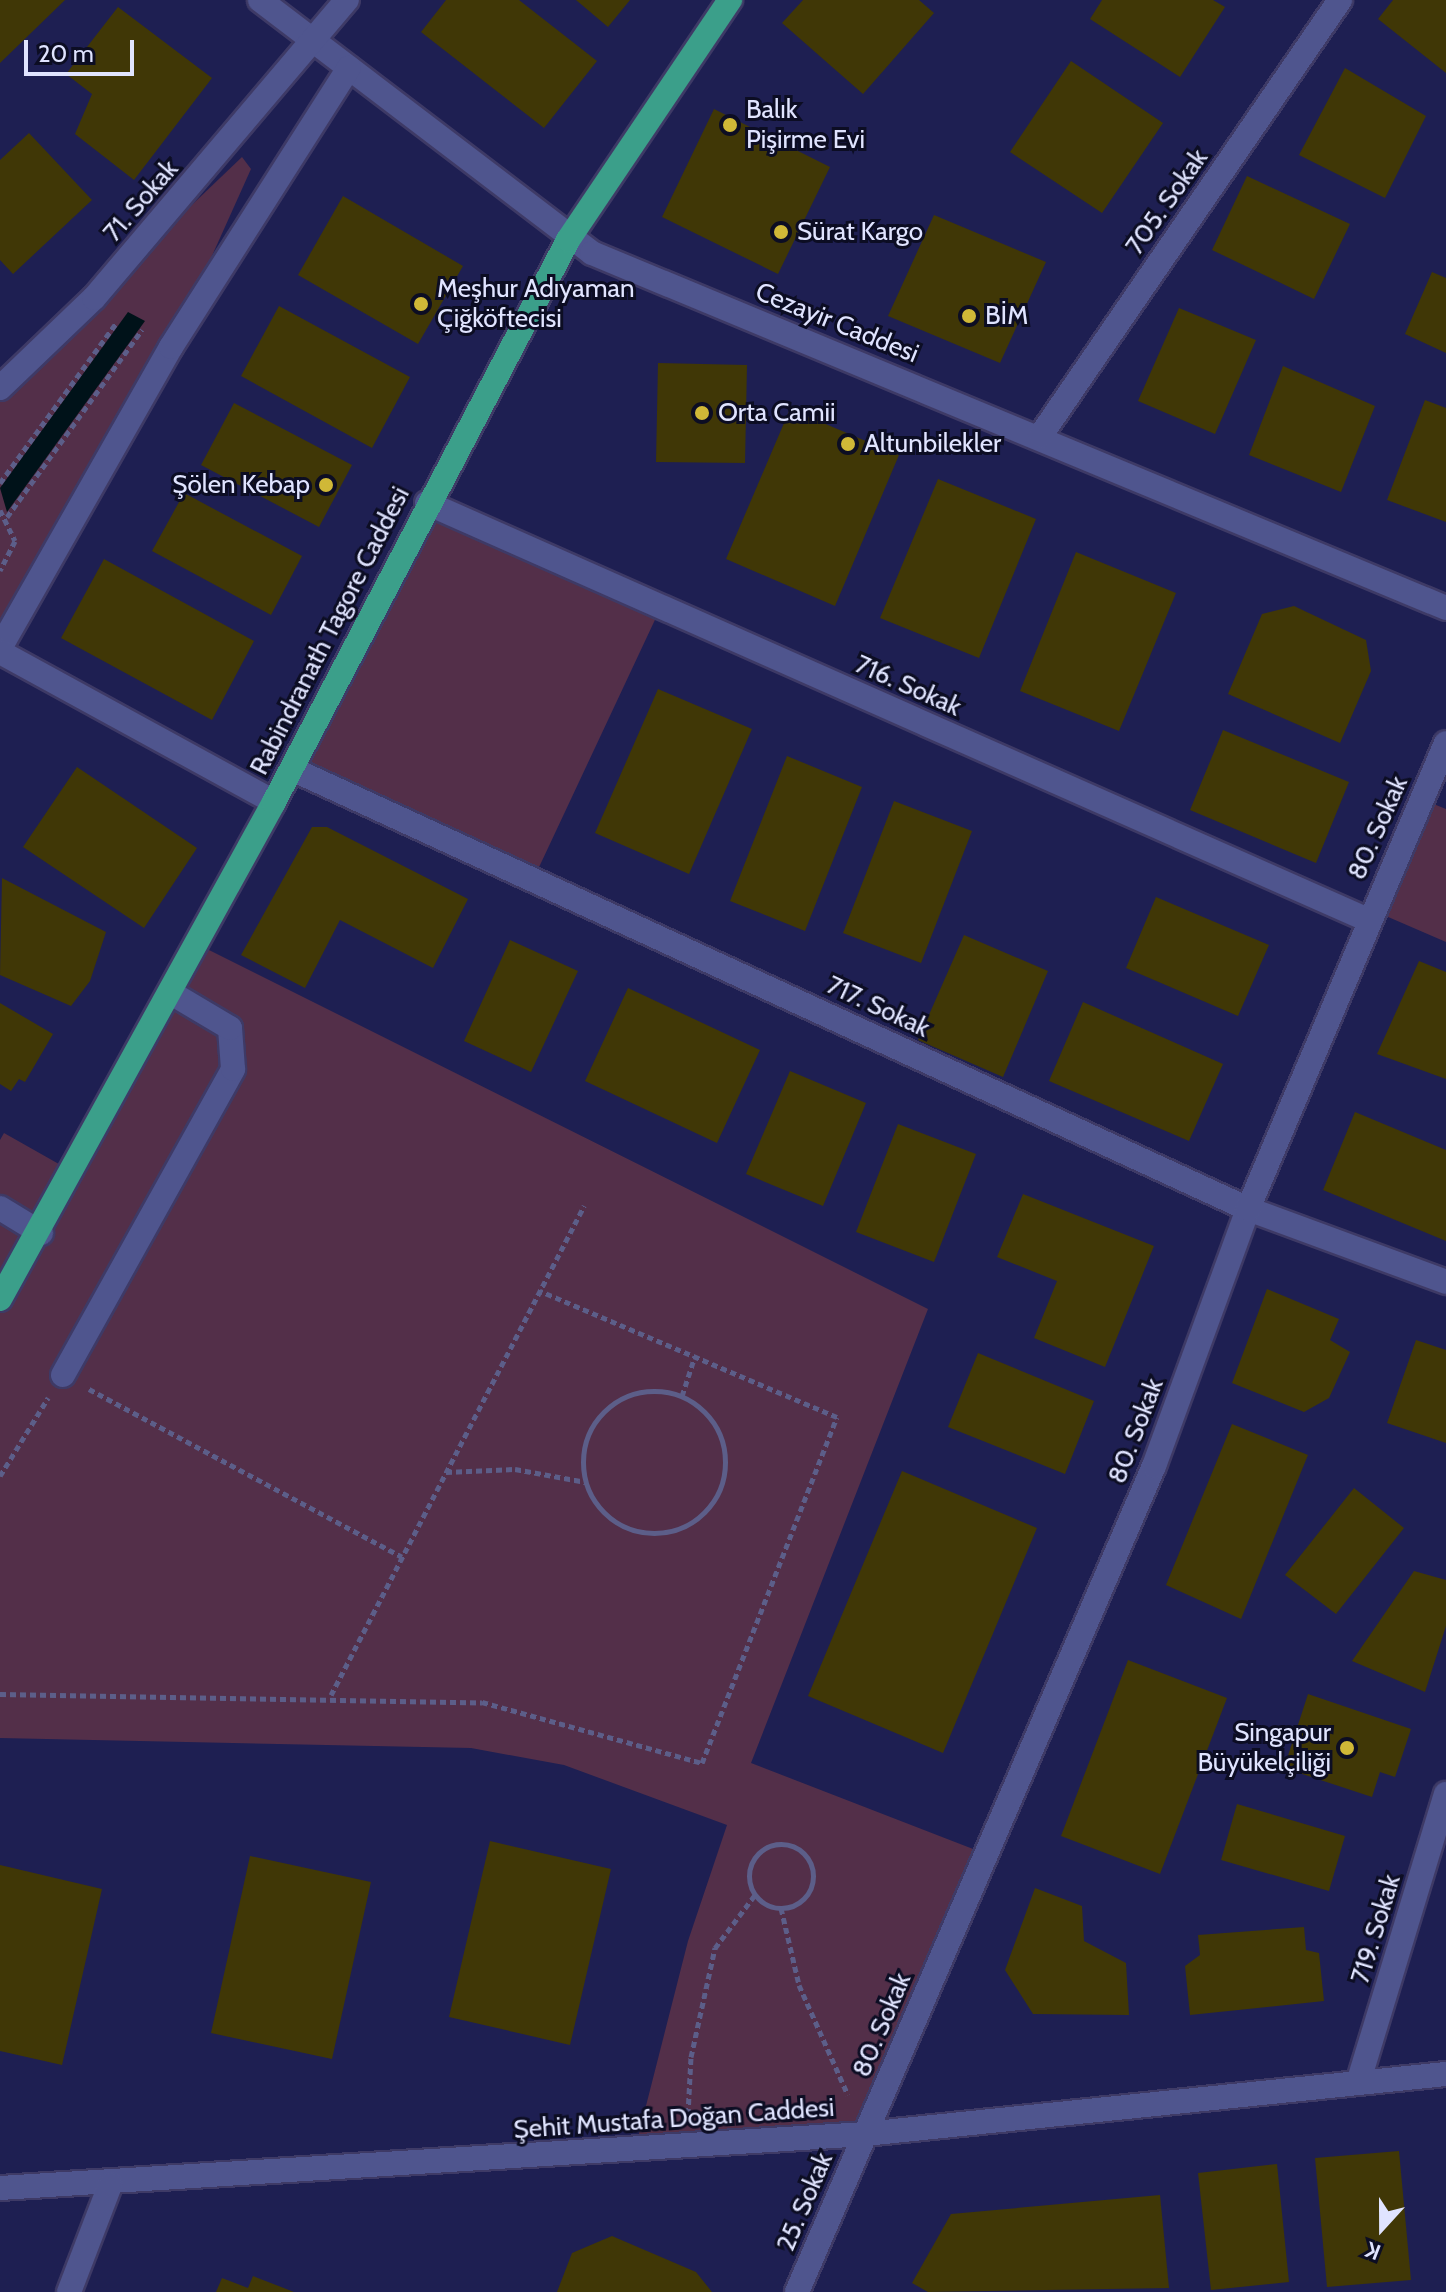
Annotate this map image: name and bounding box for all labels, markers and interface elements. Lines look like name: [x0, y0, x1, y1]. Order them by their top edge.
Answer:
scale bar: [28, 24, 138, 74]
text: 20 m: [38, 39, 94, 68]
place label: Balık Pişirme Evi: [746, 94, 865, 156]
marker: Balık Pişirme Evi: [721, 116, 739, 134]
street label: 705. Sokak: [1119, 143, 1215, 261]
street label: 71. Sokak: [97, 154, 185, 248]
place label: Sürat Kargo: [797, 216, 923, 248]
marker: Sürat Kargo: [772, 223, 790, 241]
place label: Meşhur Adıyaman Çiğköftecisi: [437, 273, 635, 334]
street label: Cezayir Caddesi: [751, 276, 923, 370]
marker: Meşhur Adıyaman Çiğköftecisi: [412, 295, 430, 313]
place label: BİM: [985, 300, 1028, 332]
marker: BİM: [960, 307, 978, 325]
place label: Orta Camii: [718, 397, 835, 429]
marker: Orta Camii: [693, 404, 711, 422]
place label: Altunbilekler: [864, 428, 1001, 460]
marker: Altunbilekler: [839, 435, 857, 453]
place label: Şölen Kebap: [172, 469, 310, 501]
marker: Şölen Kebap: [317, 476, 335, 494]
street label: Rabindranath Tagore Caddesi: [244, 482, 416, 780]
street label: 716. Sokak: [850, 649, 966, 723]
street label: 80. Sokak: [1341, 771, 1415, 885]
street label: 717. Sokak: [822, 970, 934, 1044]
street label: 80. Sokak: [1102, 1374, 1170, 1488]
place label: Singapur Büyükelçiliği: [1197, 1717, 1331, 1778]
marker: Singapur Büyükelçiliği: [1338, 1739, 1356, 1757]
street label: 719. Sokak: [1345, 1871, 1407, 1987]
street label: 80. Sokak: [846, 1968, 918, 2082]
street label: Şehit Mustafa Doğan Caddesi: [512, 2092, 836, 2146]
street label: 25. Sokak: [770, 2148, 840, 2256]
north arrow: [1342, 2188, 1422, 2268]
text: K: [1362, 2236, 1385, 2266]

